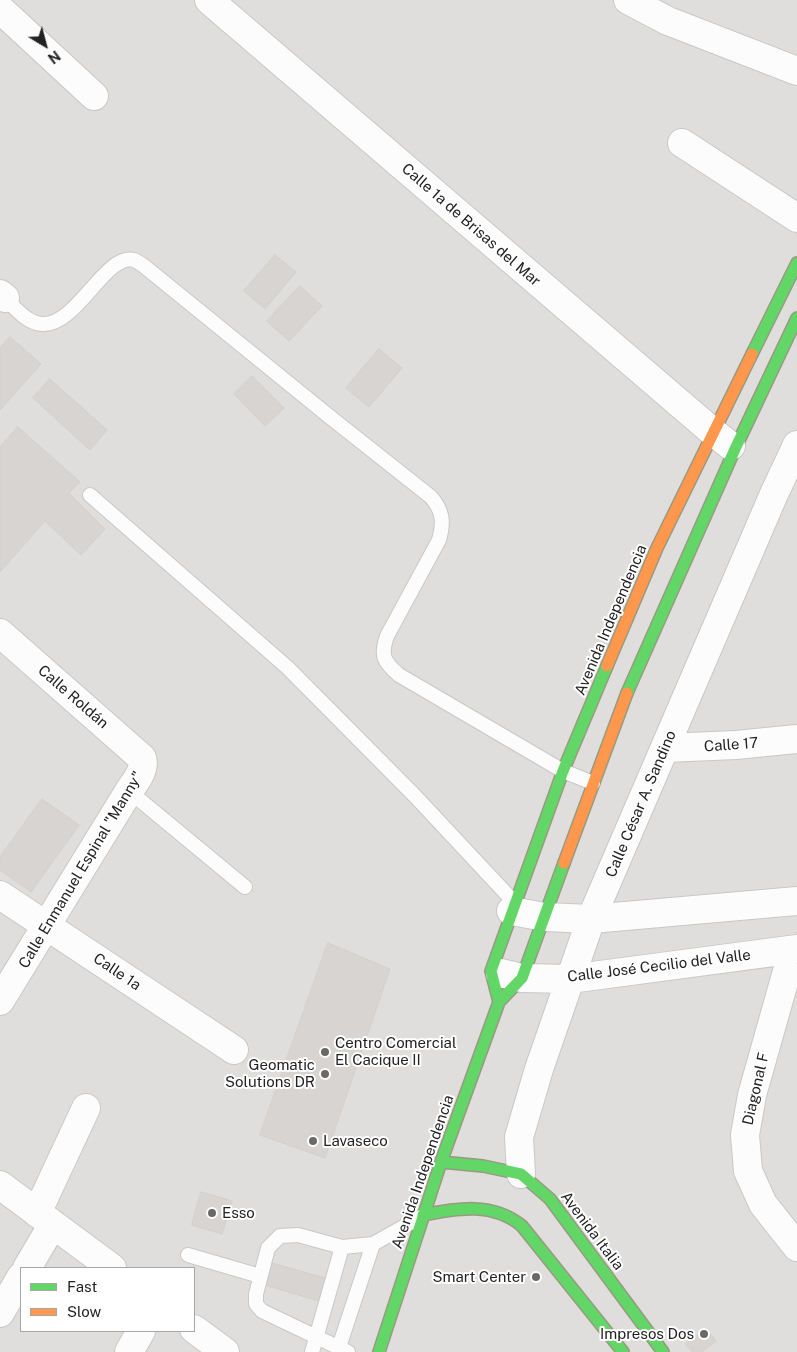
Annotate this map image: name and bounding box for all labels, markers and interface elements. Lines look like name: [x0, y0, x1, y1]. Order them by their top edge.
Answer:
north arrow: [20, 20, 70, 70]
text: N: [45, 47, 63, 67]
street label: Calle 1a de Brisas del Mar: [398, 160, 544, 290]
street label: Avenida Independencia: [571, 542, 651, 698]
street label: Calle Roldán: [34, 661, 112, 733]
street label: Calle César A. Sandino: [602, 728, 680, 880]
street label: Calle 17: [703, 734, 759, 756]
street label: Calle Enmanuel Espinal "Manny": [15, 768, 147, 972]
street label: Calle José Cecilio del Valle: [566, 946, 752, 986]
street label: Calle 1a: [90, 950, 144, 994]
place label: Centro Comercial El Cacique II: [335, 1034, 456, 1069]
marker: Centro Comercial El Cacique II: [319, 1046, 331, 1058]
street label: Diagonal F: [739, 1051, 773, 1127]
place label: Geomatic Solutions DR: [225, 1056, 315, 1091]
marker: Geomatic Solutions DR: [319, 1068, 331, 1080]
street label: Avenida Independencia: [388, 1093, 458, 1251]
place label: Lavaseco: [323, 1132, 388, 1150]
marker: Lavaseco: [307, 1135, 319, 1147]
street label: Avenida Italia: [557, 1188, 627, 1274]
place label: Esso: [222, 1204, 255, 1222]
marker: Esso: [206, 1207, 218, 1219]
legend: [20, 1267, 195, 1332]
place label: Smart Center: [432, 1268, 526, 1286]
marker: Smart Center: [530, 1271, 542, 1283]
text: Fast: [67, 1278, 97, 1295]
text: Slow: [67, 1303, 101, 1320]
place label: Impresos Dos: [600, 1325, 694, 1343]
marker: Impresos Dos: [698, 1328, 710, 1340]

